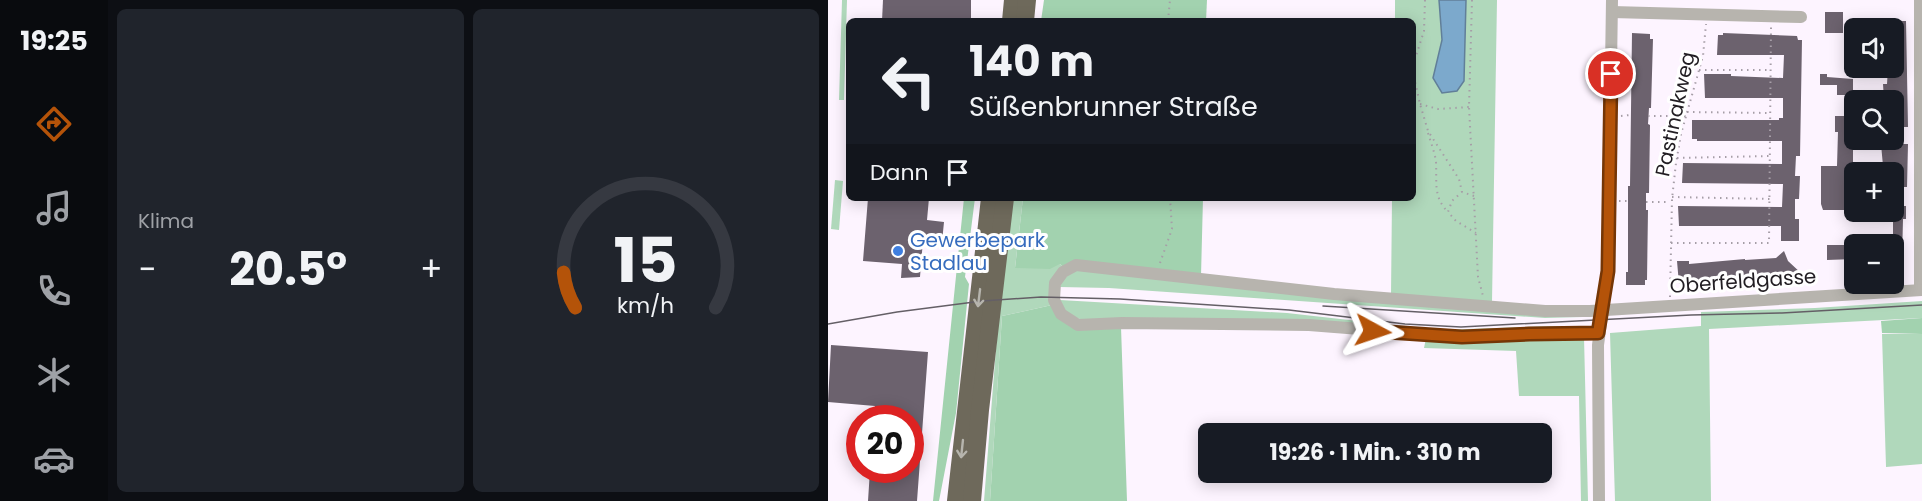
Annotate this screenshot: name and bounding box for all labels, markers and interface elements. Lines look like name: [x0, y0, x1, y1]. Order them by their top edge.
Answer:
map controls: [1844, 18, 1904, 294]
button: sound: [1844, 18, 1904, 78]
text: 19:25: [20, 22, 88, 59]
text: 140 m: [969, 32, 1094, 91]
icon: left: [870, 42, 948, 120]
pin: [1585, 48, 1636, 99]
street label: Pastinakweg: [1648, 49, 1702, 179]
icon: arrive: [1594, 57, 1627, 90]
text: Süßenbrunner Straße: [969, 88, 1258, 125]
button: search: [1844, 90, 1904, 150]
icon: directions: [33, 103, 75, 145]
icon: arrive: [941, 156, 974, 189]
text: Dann: [870, 157, 929, 188]
button: +: [1844, 162, 1904, 222]
icon: music: [33, 187, 75, 229]
text: Klima: [138, 207, 194, 235]
text: 15: [614, 216, 678, 304]
place label: Gewerbepark Stadlau: [910, 226, 1046, 277]
button: −: [1844, 234, 1904, 294]
text: 20.5°: [229, 238, 347, 301]
marker: Gewerbepark Stadlau: [891, 244, 905, 258]
text: −: [138, 246, 156, 293]
text: +: [420, 246, 442, 293]
street label: Oberfeldgasse: [1669, 262, 1817, 300]
icon: phone: [33, 270, 75, 312]
one-way arrow: [973, 287, 984, 307]
text: km/h: [617, 290, 674, 321]
position arrow: [1341, 299, 1405, 363]
icon: climate: [33, 354, 75, 396]
speed limit sign: 20: [846, 405, 924, 483]
text: 19:26 · 1 Min. · 310 m: [1270, 437, 1480, 468]
icon: car: [33, 438, 75, 480]
one-way arrow: [956, 439, 967, 459]

